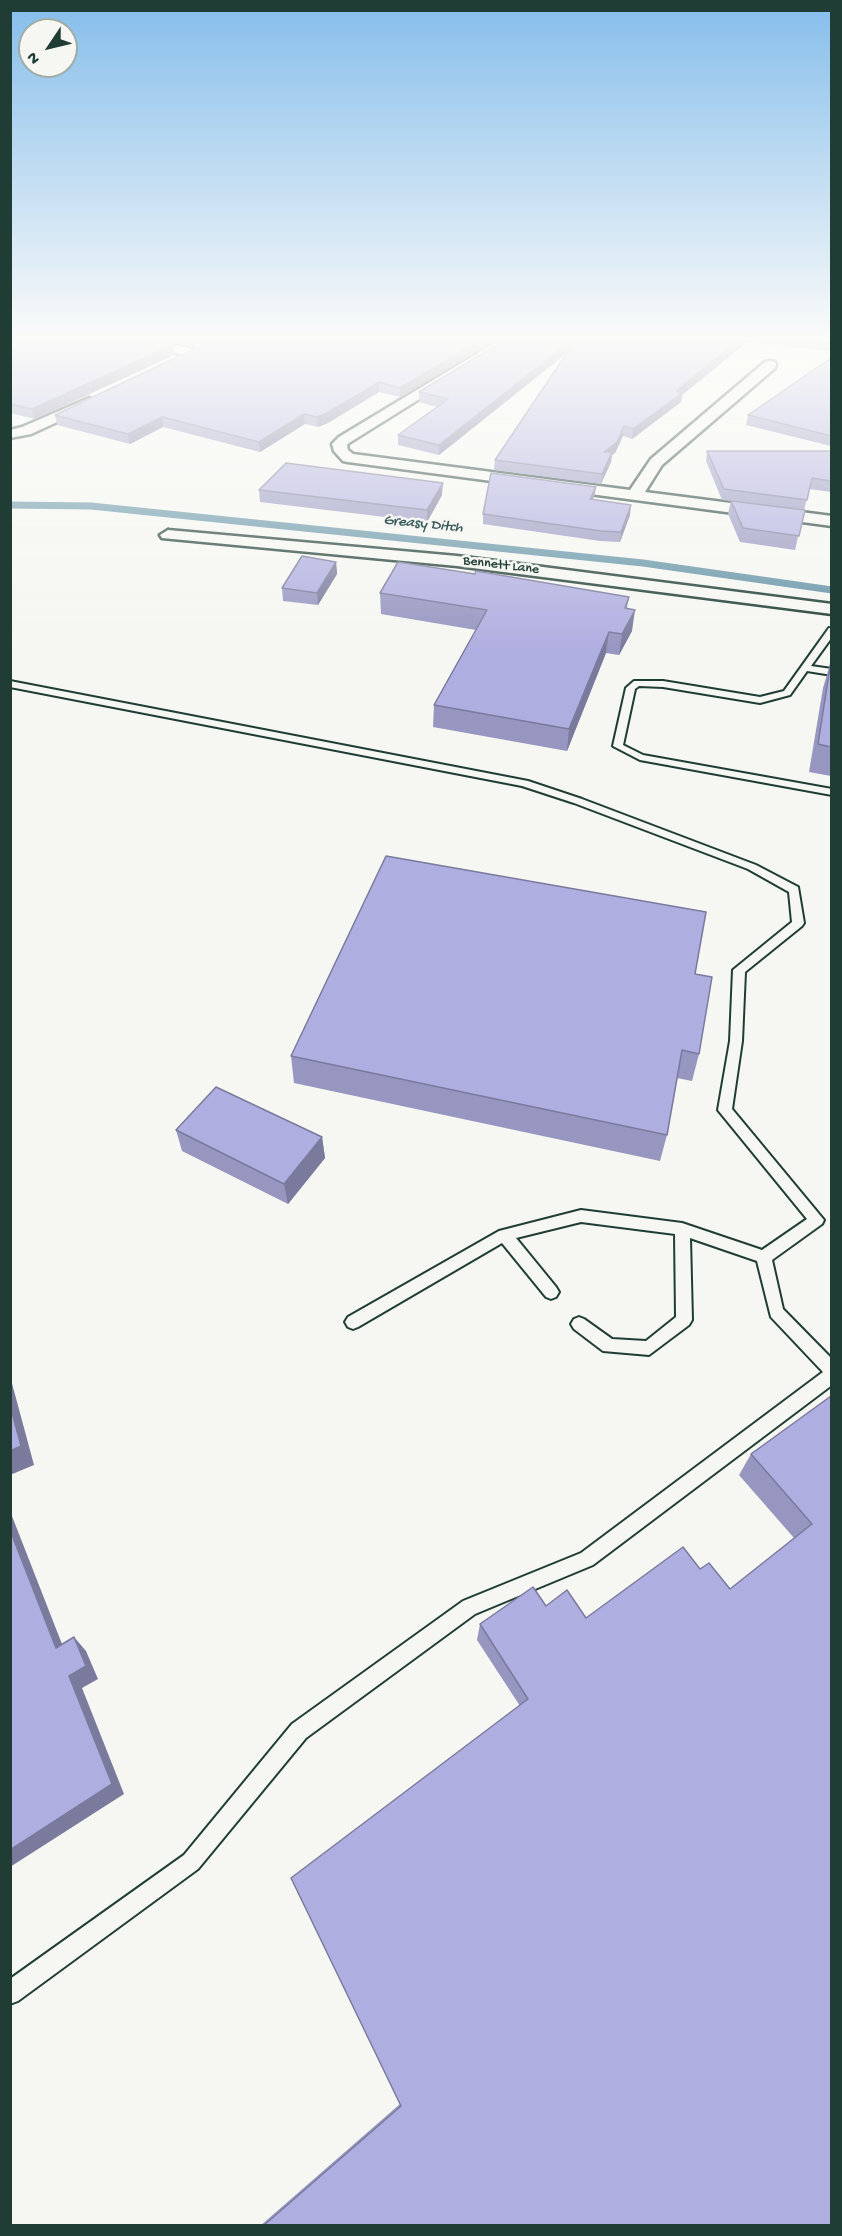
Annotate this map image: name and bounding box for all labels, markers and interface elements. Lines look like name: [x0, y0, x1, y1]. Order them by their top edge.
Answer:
north arrow: [18, 18, 78, 78]
text: N: [24, 48, 45, 67]
water label: Greasy Ditch: [382, 512, 464, 538]
street label: Bennett Lane: [462, 553, 540, 579]

